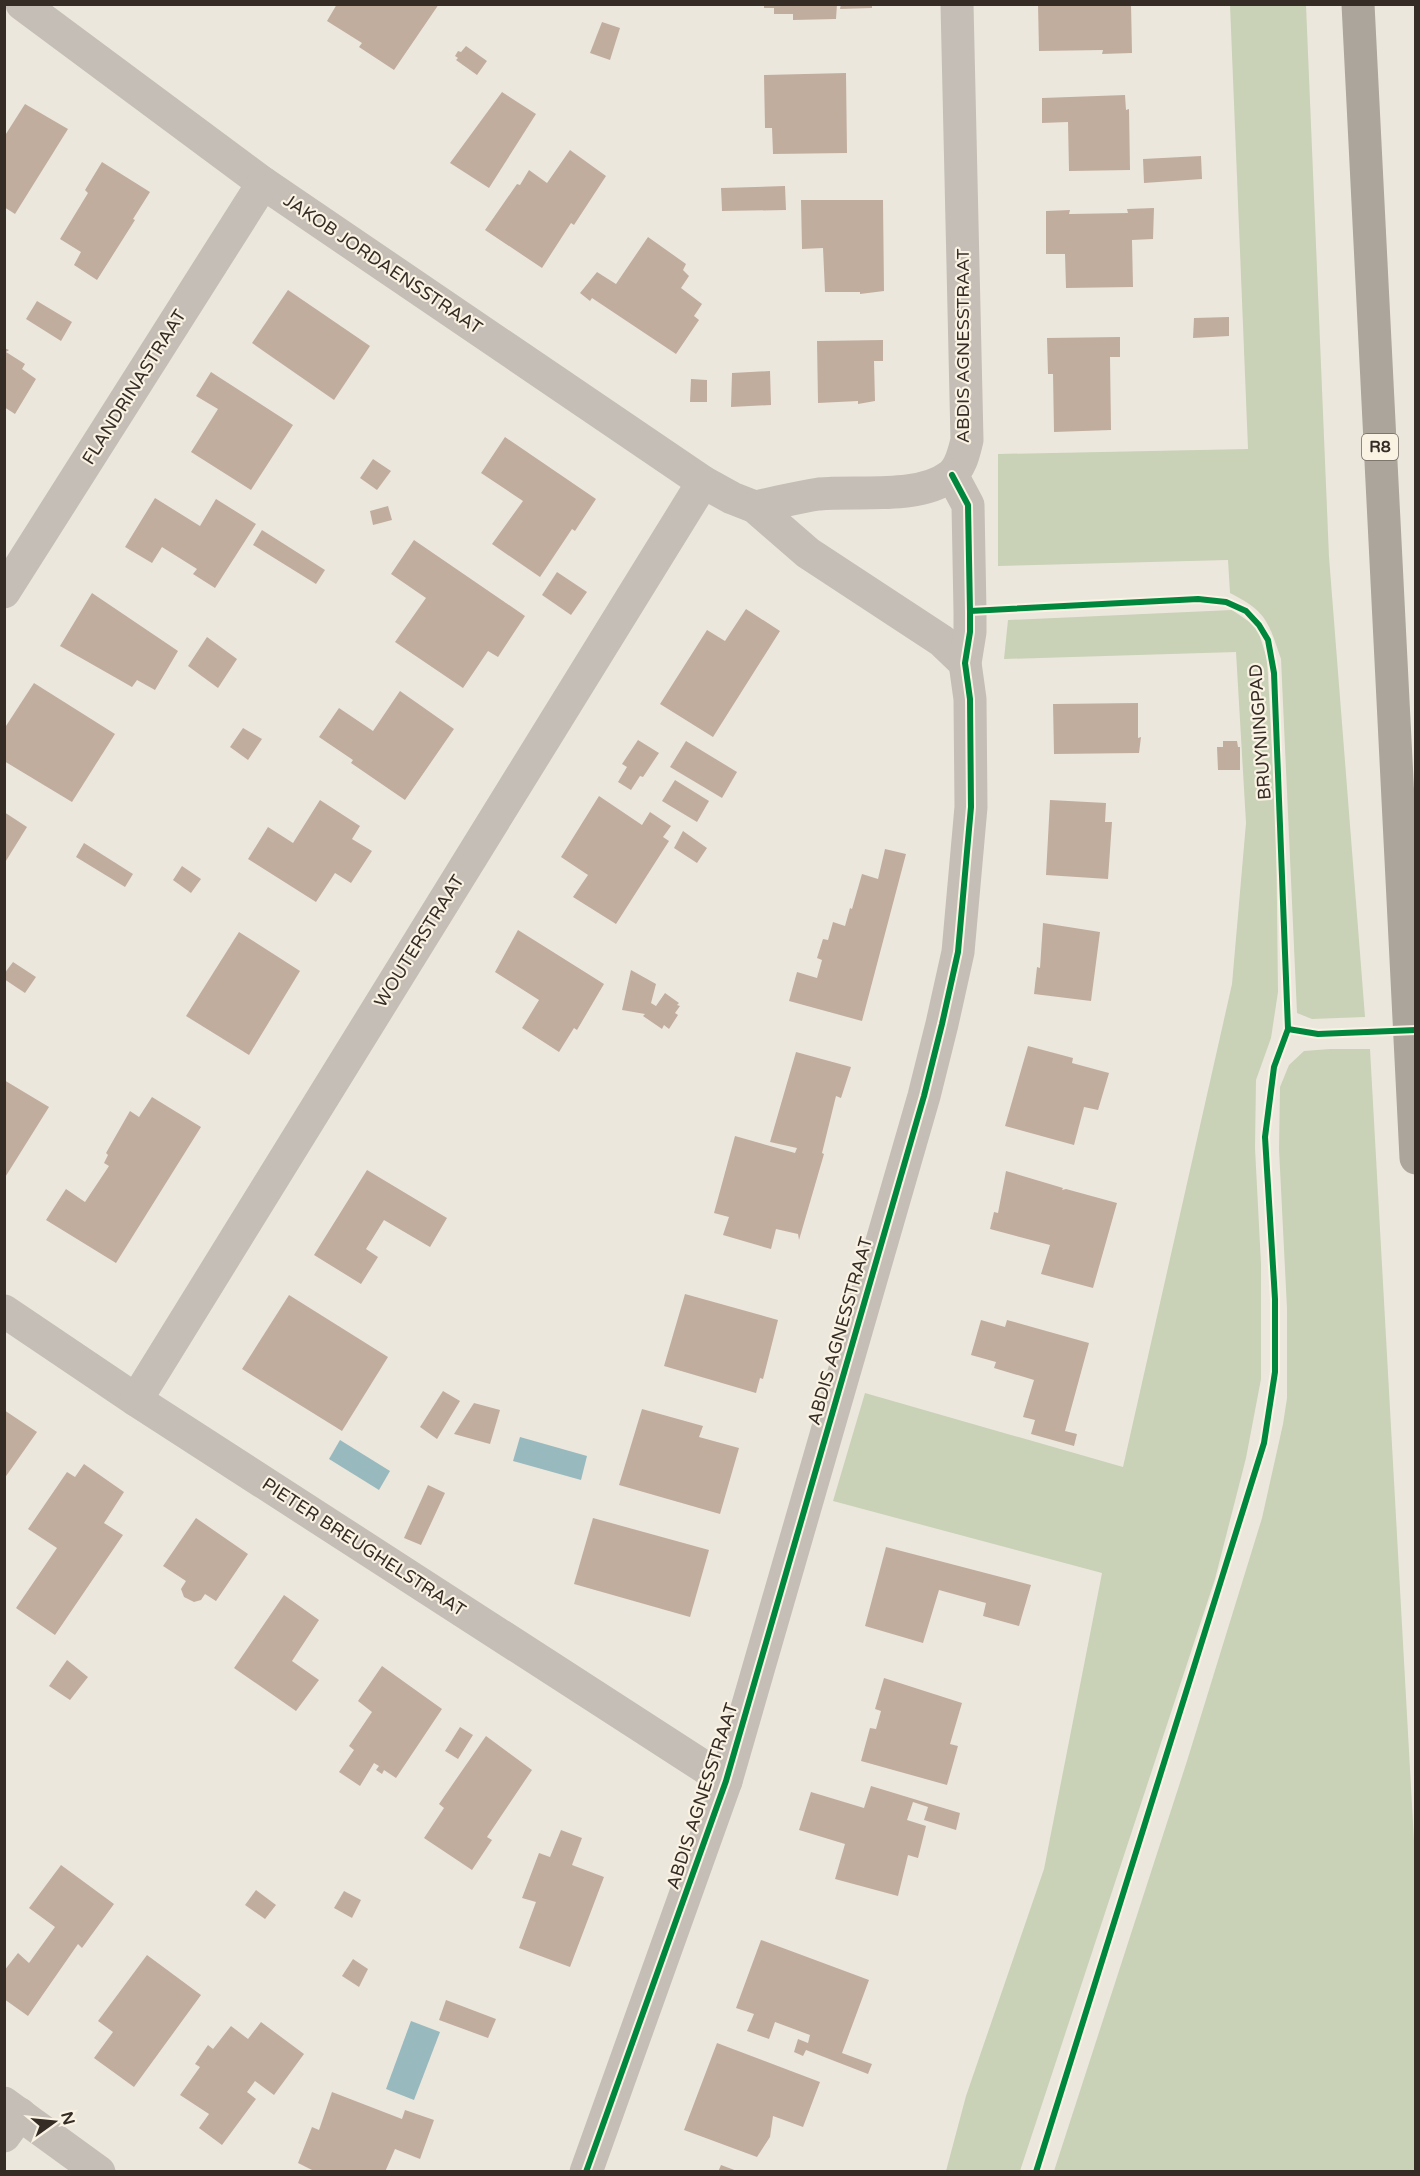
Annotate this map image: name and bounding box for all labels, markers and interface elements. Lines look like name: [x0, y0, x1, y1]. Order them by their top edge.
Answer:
street label: JAKOB JORDAENSSTRAAT: [279, 189, 487, 339]
street label: ABDIS AGNESSTRAAT: [952, 249, 974, 443]
street label: FLANDRINASTRAAT: [77, 305, 191, 469]
road number: R8: [1362, 434, 1398, 460]
street label: BRUYNINGPAD: [1244, 663, 1276, 801]
street label: WOUTERSTRAAT: [369, 871, 469, 1011]
street label: ABDIS AGNESSTRAAT: [803, 1234, 877, 1428]
street label: PIETER BREUGHELSTRAAT: [258, 1473, 470, 1621]
street label: ABDIS AGNESSTRAAT: [661, 1700, 743, 1892]
north arrow: [24, 2092, 84, 2152]
text: N: [56, 2110, 79, 2127]

